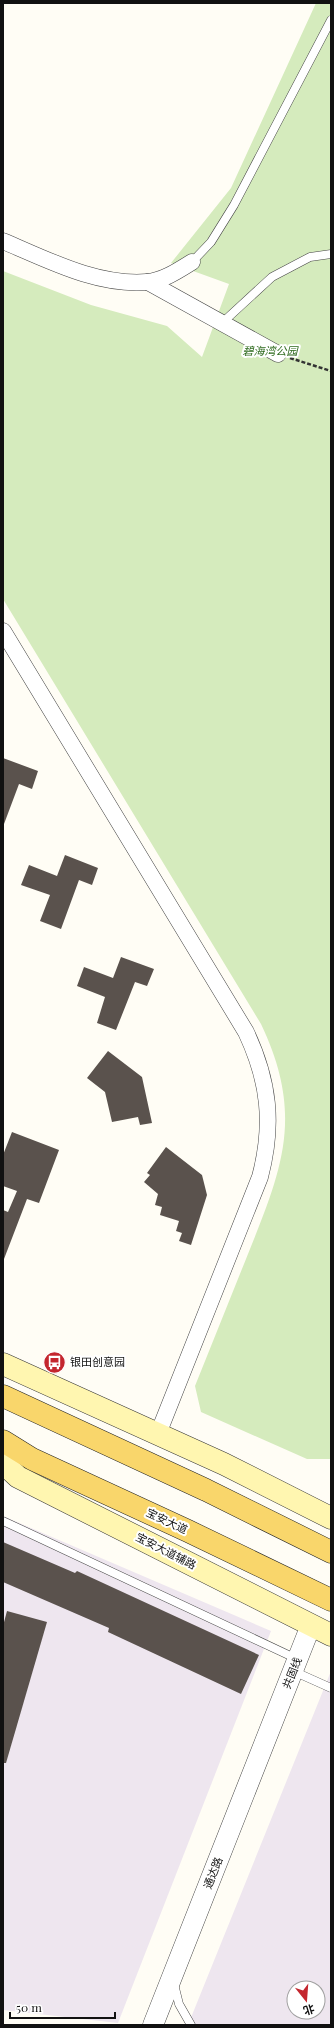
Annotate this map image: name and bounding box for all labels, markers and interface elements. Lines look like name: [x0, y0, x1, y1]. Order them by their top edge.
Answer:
park label: 碧海湾公园: [243, 343, 299, 358]
bus stop icon: 银田创意园: [41, 1349, 67, 1375]
place label: 银田创意园: [70, 1354, 125, 1369]
street label: 宝安大道: [144, 1504, 190, 1537]
street label: 宝安大道辅路: [133, 1529, 199, 1572]
street label: 共固线: [278, 1655, 305, 1691]
street label: 通达路: [200, 1855, 225, 1891]
north arrow: [286, 1980, 326, 2020]
scale bar: [10, 1994, 115, 2020]
text: 50 m: [16, 1999, 42, 2015]
text: 北: [302, 2001, 317, 2019]

